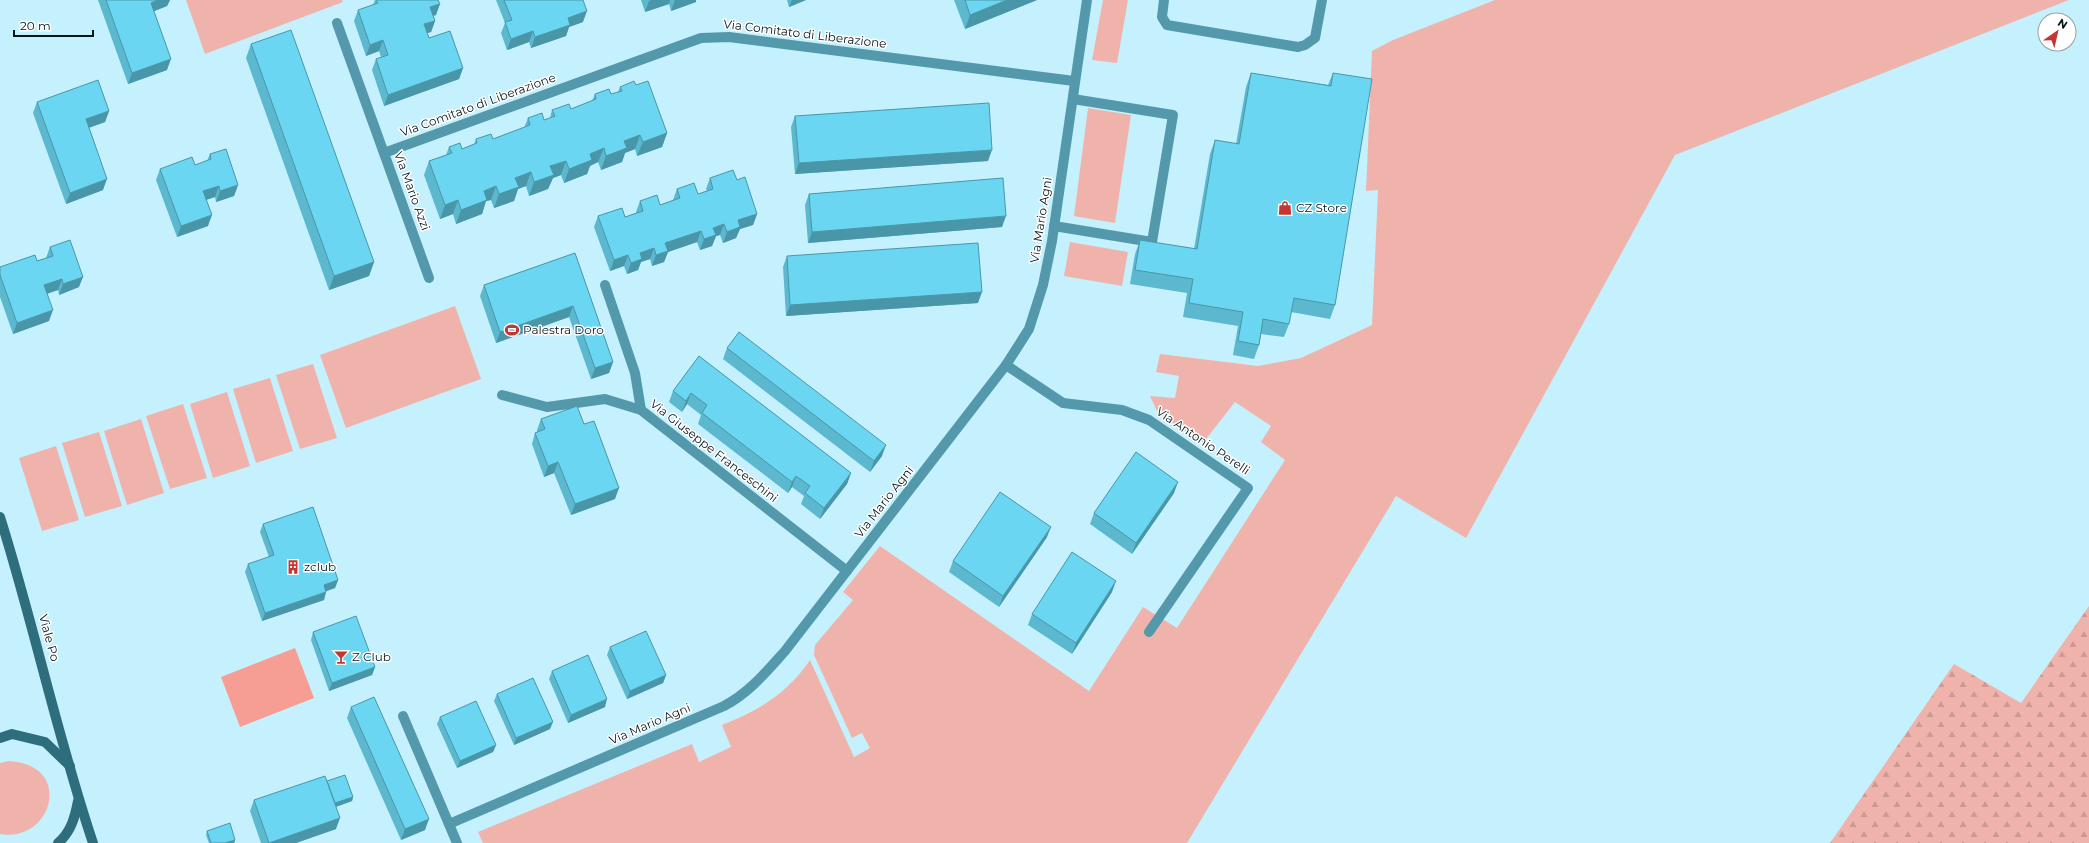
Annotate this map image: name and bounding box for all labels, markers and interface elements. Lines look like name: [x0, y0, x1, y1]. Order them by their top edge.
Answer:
scale bar: [14, 12, 93, 38]
north arrow: [2037, 12, 2077, 52]
text: N: [2055, 15, 2070, 32]
street label: Via Comitato di Liberazione: [723, 16, 887, 51]
text: 20 m: [20, 18, 51, 33]
street label: Via Comitato di Liberazione: [398, 69, 558, 140]
street label: Via Mario Azzi: [391, 149, 434, 232]
street label: Via Mario Agni: [1026, 176, 1055, 264]
shop icon: CZ Store: [1277, 200, 1293, 216]
place label: CZ Store: [1296, 200, 1347, 215]
sports icon: Palestra Doro: [504, 322, 520, 338]
place label: Palestra Doro: [523, 322, 604, 337]
street label: Via Giuseppe Franceschini: [647, 396, 781, 505]
street label: Via Antonio Perelli: [1154, 404, 1253, 478]
street label: Via Mario Agni: [851, 463, 916, 541]
building icon: zclub: [285, 559, 301, 575]
place label: zclub: [304, 559, 336, 574]
street label: Viale Po: [36, 613, 63, 663]
bar icon: Z Club: [333, 649, 349, 665]
place label: Z Club: [352, 649, 391, 664]
street label: Via Mario Agni: [607, 700, 693, 747]

